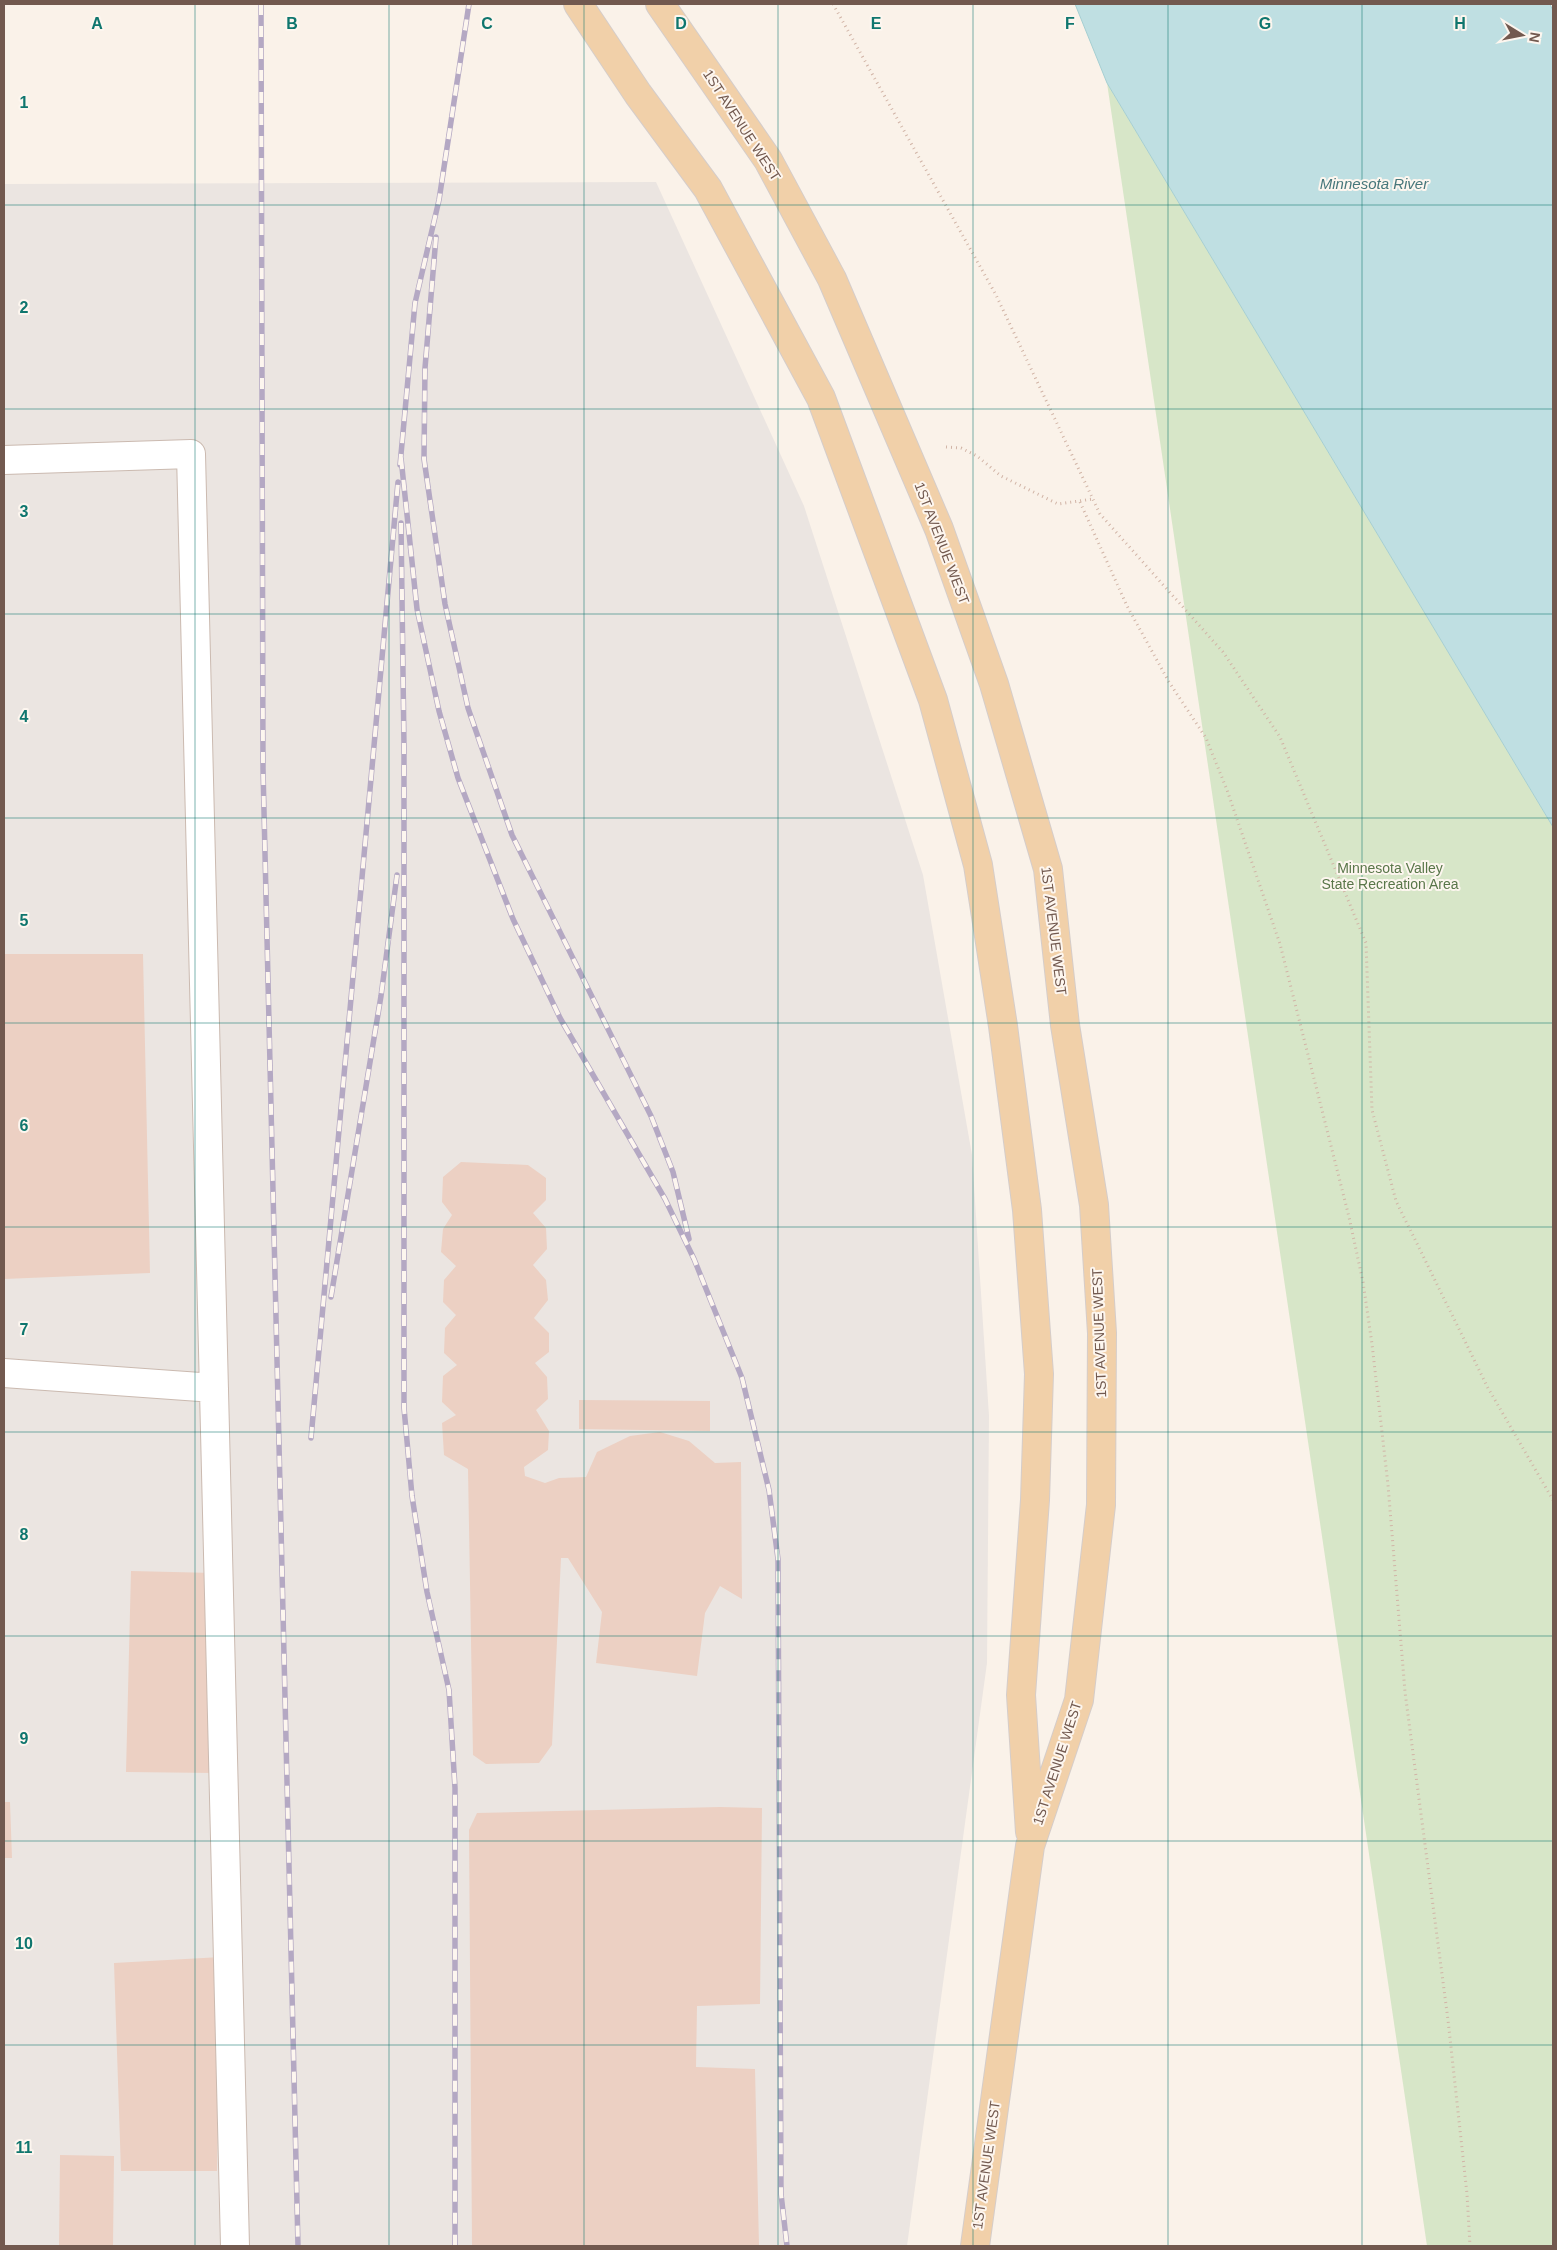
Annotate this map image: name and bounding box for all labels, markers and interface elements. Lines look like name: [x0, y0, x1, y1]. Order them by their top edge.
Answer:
north arrow: [1497, 10, 1547, 60]
text: A: [91, 15, 103, 32]
text: B: [286, 15, 298, 32]
text: C: [481, 15, 493, 32]
text: D: [675, 15, 687, 32]
text: E: [871, 15, 882, 32]
text: F: [1065, 15, 1075, 32]
text: G: [1259, 15, 1271, 32]
text: H: [1454, 15, 1466, 32]
text: N: [1526, 31, 1544, 44]
street label: 1ST AVENUE WEST: [700, 66, 784, 184]
text: 1: [20, 94, 29, 111]
water label: Minnesota River: [1320, 175, 1429, 192]
text: 2: [20, 299, 29, 316]
street label: 1ST AVENUE WEST: [911, 480, 973, 607]
text: 3: [20, 503, 29, 520]
text: 4: [20, 708, 29, 725]
park label: Minnesota Valley State Recreation Area: [1322, 860, 1459, 892]
street label: 1ST AVENUE WEST: [1038, 866, 1070, 997]
text: 5: [20, 912, 29, 929]
text: 6: [20, 1117, 29, 1134]
street label: 1ST AVENUE WEST: [1089, 1268, 1109, 1398]
text: 7: [20, 1321, 29, 1338]
text: 8: [20, 1526, 29, 1543]
street label: 1ST AVENUE WEST: [1029, 1699, 1085, 1827]
text: 9: [20, 1730, 29, 1747]
text: 10: [15, 1935, 33, 1952]
street label: 1ST AVENUE WEST: [969, 2099, 1003, 2230]
text: 11: [16, 2139, 33, 2156]

